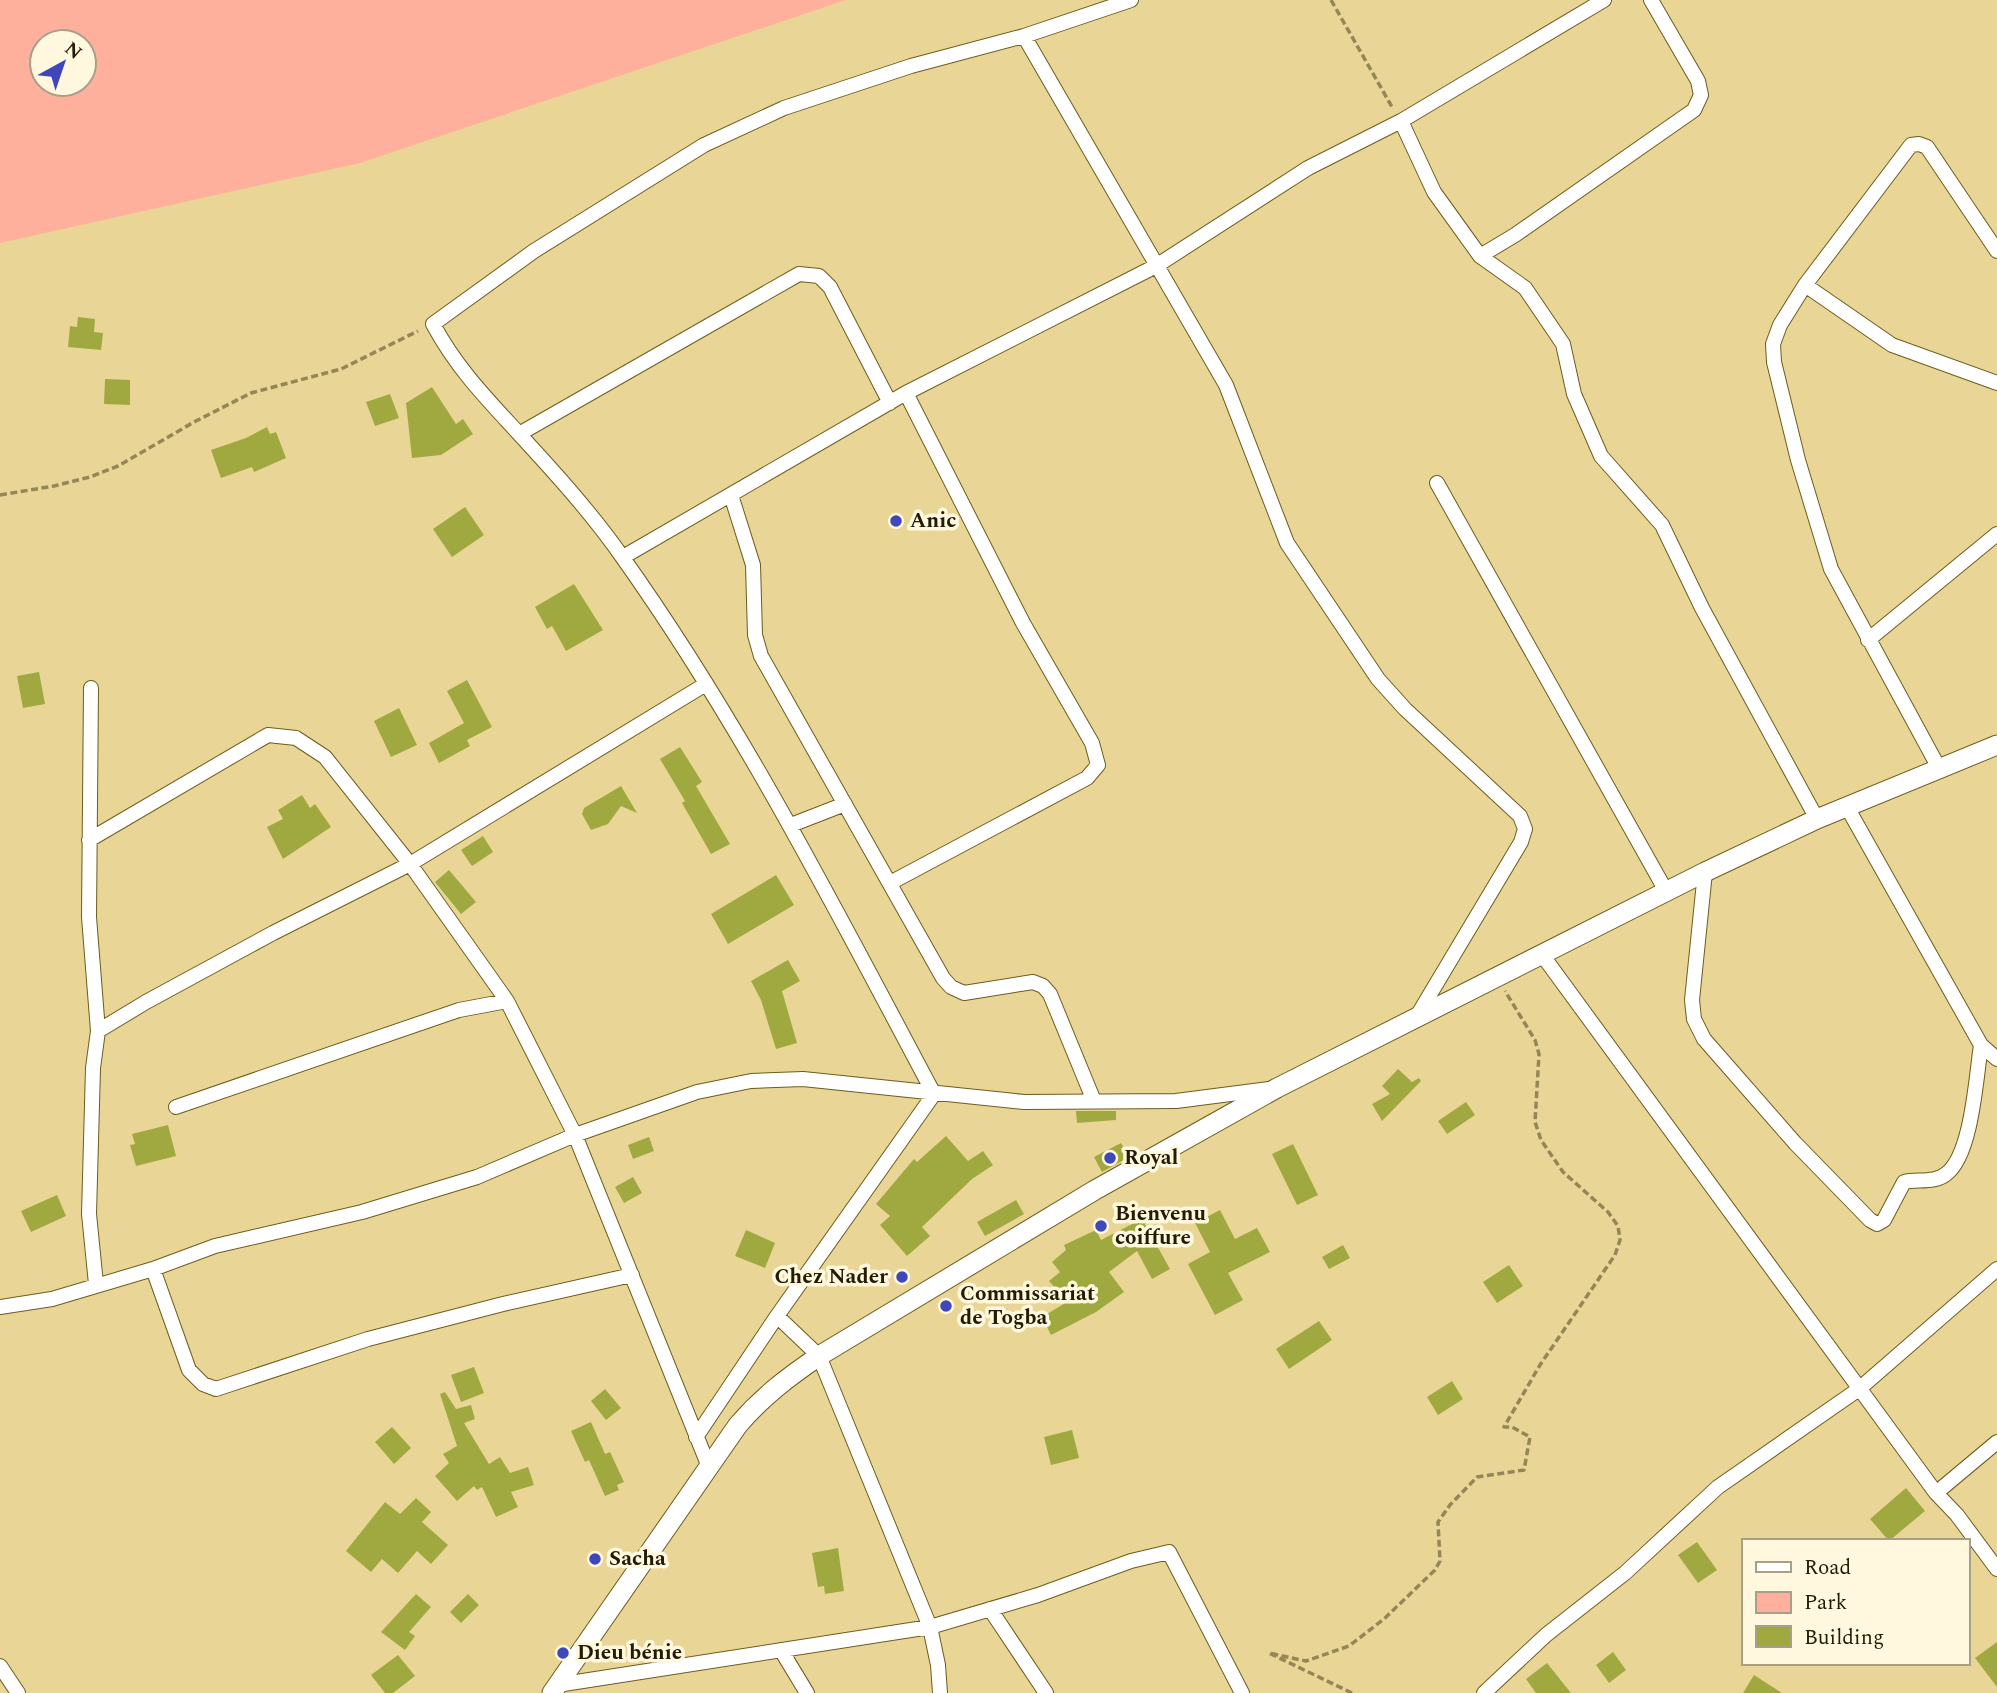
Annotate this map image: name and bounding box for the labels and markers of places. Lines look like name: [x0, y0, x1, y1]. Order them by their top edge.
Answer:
place label: Anic: [910, 505, 956, 537]
marker: Anic: [888, 513, 904, 529]
place label: Royal: [1124, 1142, 1179, 1174]
marker: Royal: [1102, 1150, 1118, 1166]
place label: Bienvenu coiffure: [1115, 1198, 1207, 1254]
marker: Bienvenu coiffure: [1093, 1218, 1109, 1234]
place label: Chez Nader: [774, 1261, 888, 1293]
marker: Chez Nader: [894, 1269, 910, 1285]
place label: Commissariat de Togba: [960, 1278, 1095, 1334]
marker: Commissariat de Togba: [938, 1298, 954, 1314]
place label: Sacha: [609, 1543, 666, 1575]
marker: Sacha: [587, 1551, 603, 1567]
place label: Dieu bénie: [577, 1637, 682, 1669]
marker: Dieu bénie: [555, 1645, 571, 1661]

